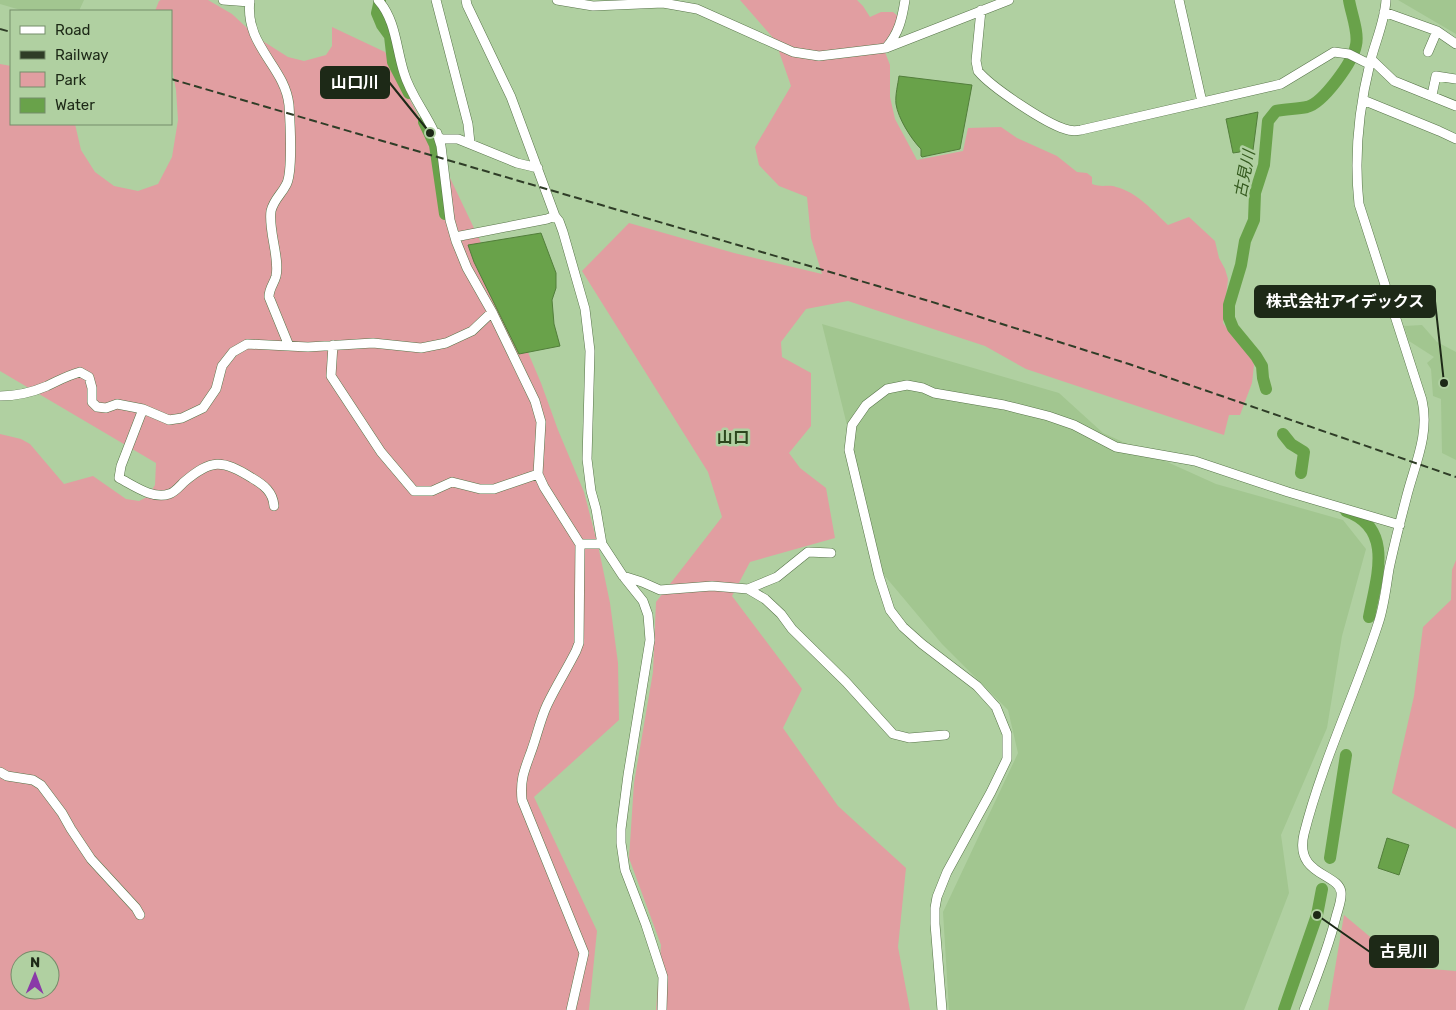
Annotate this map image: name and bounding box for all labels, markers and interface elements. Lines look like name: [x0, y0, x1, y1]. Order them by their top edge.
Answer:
legend: [10, 10, 172, 125]
text: Road: [55, 21, 91, 39]
text: Railway: [55, 46, 109, 64]
callout: 山口川: [321, 67, 389, 98]
text: Park: [55, 71, 86, 89]
text: 山口川: [331, 73, 379, 92]
text: Water: [55, 96, 95, 114]
water label: 古見川: [1231, 147, 1259, 199]
callout: 株式会社アイデックス: [1255, 286, 1435, 317]
text: 株式会社アイデックス: [1266, 292, 1424, 311]
district label: 山口: [717, 428, 749, 447]
callout: 古見川: [1370, 936, 1438, 967]
text: 古見川: [1380, 942, 1428, 961]
north arrow: [10, 950, 60, 1000]
text: N: [30, 954, 40, 971]

